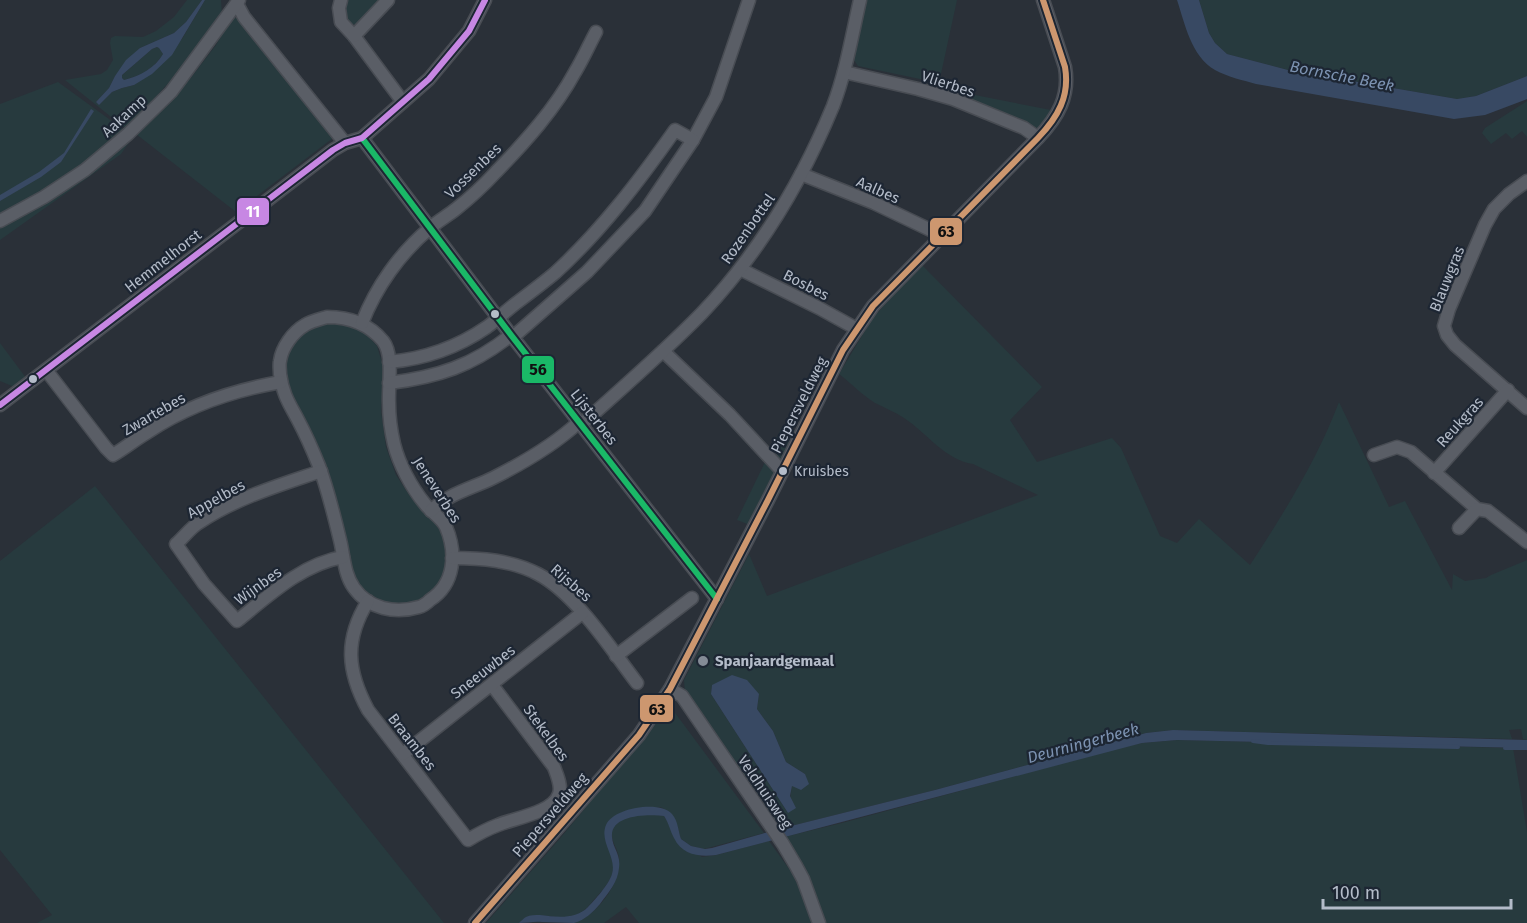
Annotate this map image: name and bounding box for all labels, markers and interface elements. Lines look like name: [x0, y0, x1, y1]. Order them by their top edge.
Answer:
water label: Bornsche Beek: [1288, 57, 1396, 95]
street label: Vlierbes: [919, 67, 977, 101]
street label: Aakamp: [98, 91, 150, 141]
street label: Vossenbes: [441, 140, 505, 202]
street label: Aalbes: [854, 173, 902, 207]
street label: Rozenbottel: [717, 190, 779, 268]
line badge: 11: [236, 197, 270, 226]
text: 11: [246, 202, 260, 221]
line badge: 63: [929, 217, 963, 246]
text: 63: [937, 222, 955, 241]
street label: Hemmelhorst: [121, 225, 205, 296]
street label: Blauwgras: [1426, 244, 1468, 314]
street label: Bosbes: [780, 266, 832, 304]
unlabelled marker: [489, 308, 501, 320]
street label: Piepersveldweg: [767, 354, 831, 456]
line badge: 56: [521, 355, 555, 384]
text: 56: [529, 360, 547, 379]
unlabelled marker: [27, 373, 39, 385]
street label: Lijsterbes: [567, 385, 621, 449]
street label: Zwartebes: [119, 389, 189, 439]
street label: Reukgras: [1433, 393, 1487, 451]
street label: Jeneverbes: [409, 454, 465, 526]
place label: Kruisbes: [794, 463, 849, 480]
marker: Kruisbes: [777, 465, 789, 477]
street label: Appelbes: [184, 476, 248, 522]
street label: Rijsbes: [547, 560, 595, 606]
street label: Wijnbes: [231, 563, 285, 609]
street label: Sneeuwbes: [447, 641, 519, 703]
place label: Spanjaardgemaal: [715, 652, 835, 670]
marker: Spanjaardgemaal: [696, 654, 710, 668]
line badge: 63: [639, 694, 674, 723]
text: 63: [648, 700, 666, 719]
street label: Stekelbes: [519, 701, 573, 765]
street label: Braambes: [384, 710, 440, 774]
water label: Deurningerbeek: [1025, 719, 1141, 767]
street label: Veldhuisweg: [734, 752, 796, 832]
street label: Piepersveldweg: [508, 769, 592, 861]
scale bar: [1323, 872, 1510, 910]
text: 100 m: [1332, 882, 1380, 904]

